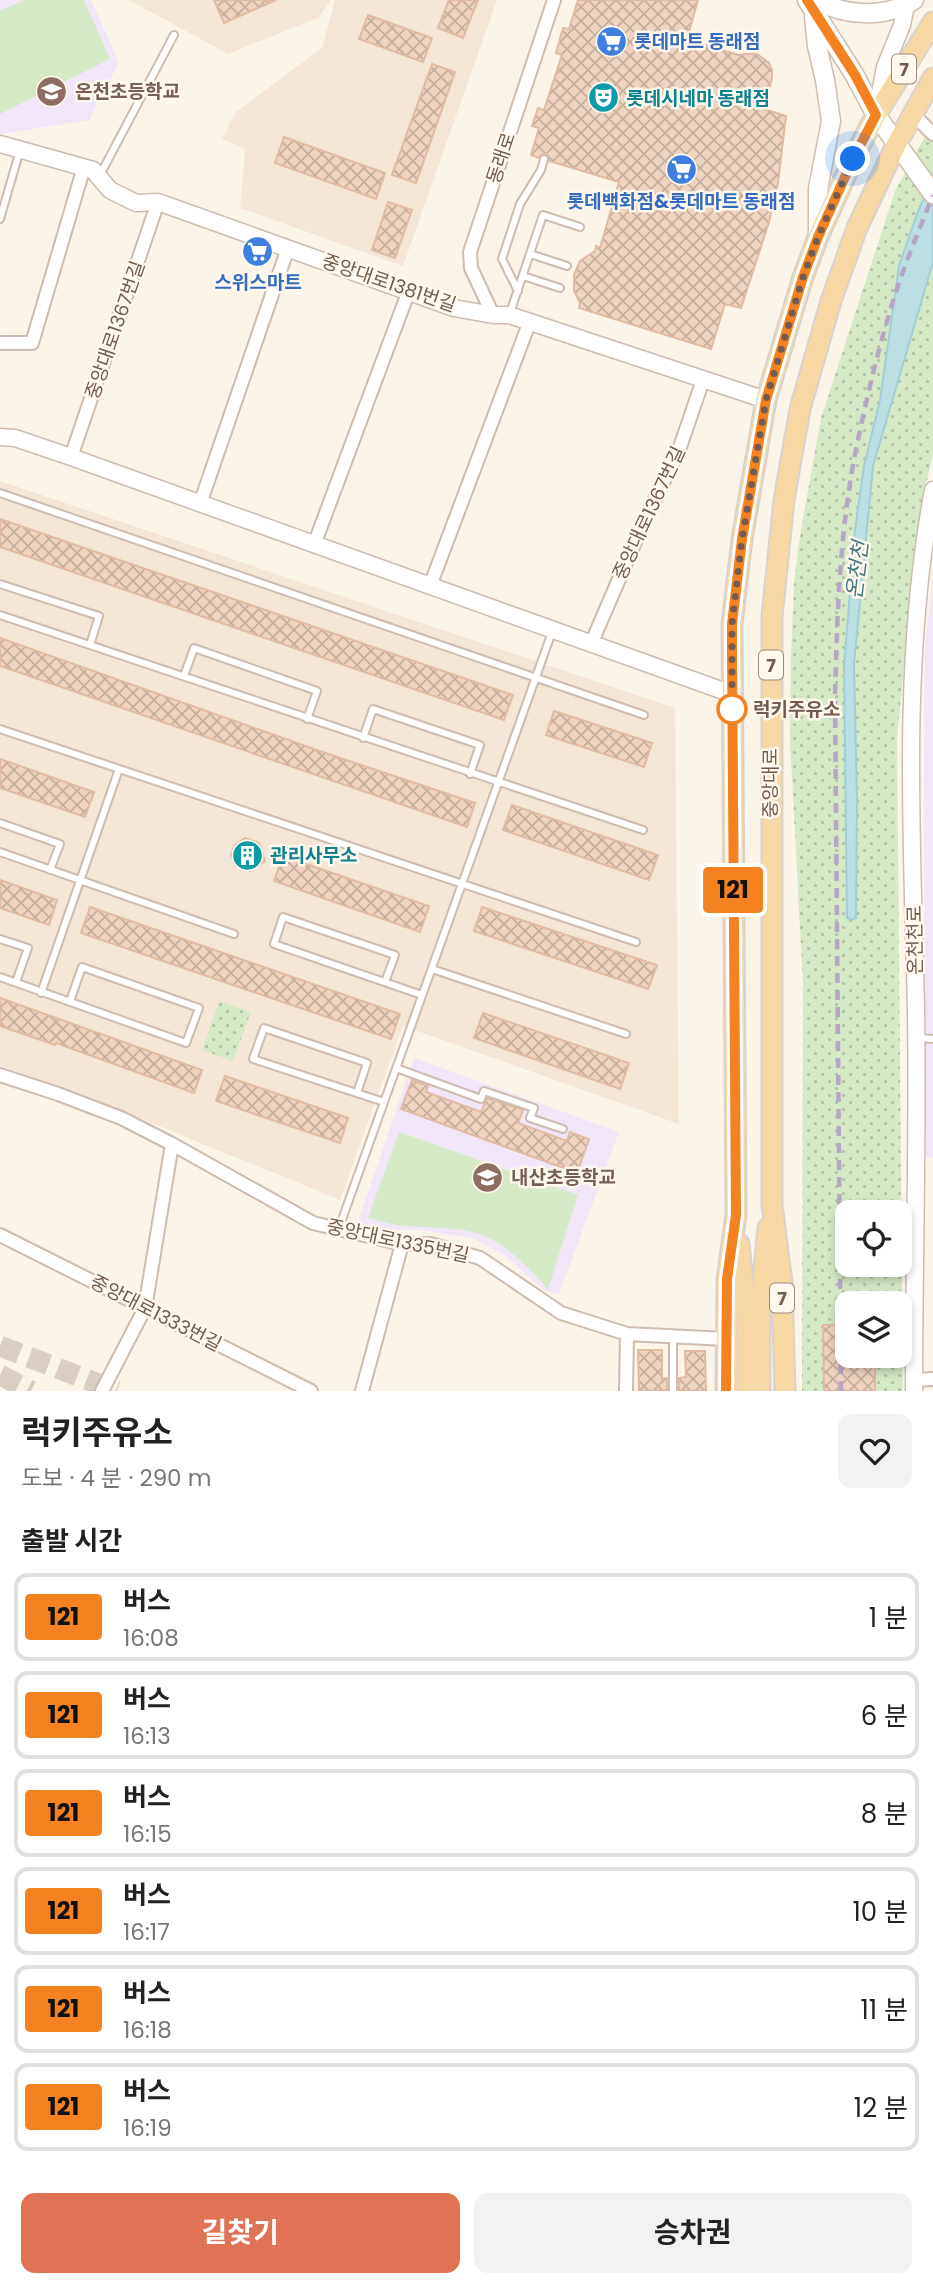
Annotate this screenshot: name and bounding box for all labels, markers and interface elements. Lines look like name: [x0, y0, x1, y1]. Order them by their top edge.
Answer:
supermarket icon: 롯데마트 동래점: [594, 24, 628, 58]
place label: 롯데마트 동래점: [634, 28, 760, 55]
road number: 7: [892, 55, 916, 84]
school or university icon: 온천초등학교: [35, 74, 69, 108]
place label: 온천초등학교: [75, 78, 180, 105]
theatre icon: 롯데시네마 동래점: [586, 81, 620, 115]
place label: 롯데시네마 동래점: [626, 85, 770, 112]
street label: 동래로: [480, 129, 522, 187]
your location: [835, 141, 870, 176]
supermarket icon: 롯데백화점&롯데마트 동래점: [664, 153, 698, 187]
place label: 롯데백화점&롯데마트 동래점: [567, 188, 795, 215]
supermarket icon: 스위스마트: [241, 234, 275, 268]
street label: 중앙대로1381번길: [318, 247, 460, 319]
street label: 중앙대로1367번길: [79, 257, 151, 403]
place label: 스위스마트: [214, 269, 302, 296]
street label: 중앙대로1367번길: [606, 442, 692, 584]
water label: 온천천: [839, 537, 875, 601]
road number: 7: [759, 650, 783, 680]
marker: 럭키주유소: [717, 694, 747, 724]
place label: 럭키주유소: [753, 696, 840, 723]
street label: 중앙대로: [757, 748, 784, 818]
building icon: 관리사무소: [230, 838, 264, 872]
place label: 관리사무소: [270, 842, 357, 869]
line badge: 121: [693, 867, 773, 913]
text: 121: [717, 873, 749, 906]
street label: 온천천로: [901, 905, 929, 975]
school or university icon: 내산초등학교: [471, 1160, 505, 1194]
place label: 내산초등학교: [511, 1164, 616, 1191]
map controls: [835, 1200, 912, 1368]
button: locate: [835, 1200, 912, 1277]
street label: 중앙대로1335번길: [324, 1213, 472, 1269]
street label: 중앙대로1333번길: [85, 1268, 227, 1358]
road number: 7: [770, 1283, 794, 1312]
button: layers: [835, 1291, 912, 1368]
text: 럭키주유소: [21, 1409, 173, 1456]
button: heart: [838, 1414, 912, 1488]
text: 도보 · 4 분 · 290 m: [21, 1462, 211, 1494]
text: 출발 시간: [21, 1523, 122, 1559]
text: 버스: [123, 1583, 171, 1619]
text: 121: [48, 1600, 79, 1633]
text: 1 분: [869, 1600, 908, 1636]
text: 16:08: [123, 1622, 179, 1654]
text: 버스: [123, 1681, 171, 1717]
text: 121: [48, 1698, 79, 1731]
text: 6 분: [861, 1698, 908, 1734]
text: 16:13: [123, 1720, 171, 1752]
text: 버스: [123, 1779, 171, 1815]
text: 121: [48, 1796, 79, 1829]
text: 8 분: [861, 1796, 908, 1832]
text: 16:15: [123, 1818, 172, 1850]
text: 버스: [123, 1877, 171, 1913]
text: 121: [48, 1894, 79, 1927]
text: 10 분: [852, 1894, 908, 1930]
text: 16:17: [123, 1916, 170, 1948]
text: 버스: [123, 1975, 171, 2011]
text: 121: [48, 1992, 79, 2025]
text: 11 분: [860, 1992, 908, 2028]
text: 16:18: [123, 2014, 172, 2046]
text: 버스: [123, 2073, 171, 2109]
text: 121: [48, 2090, 79, 2123]
text: 12 분: [854, 2090, 908, 2126]
text: 16:19: [123, 2112, 172, 2144]
button: 길찾기: [21, 2193, 460, 2273]
button: 승차권: [474, 2193, 912, 2273]

